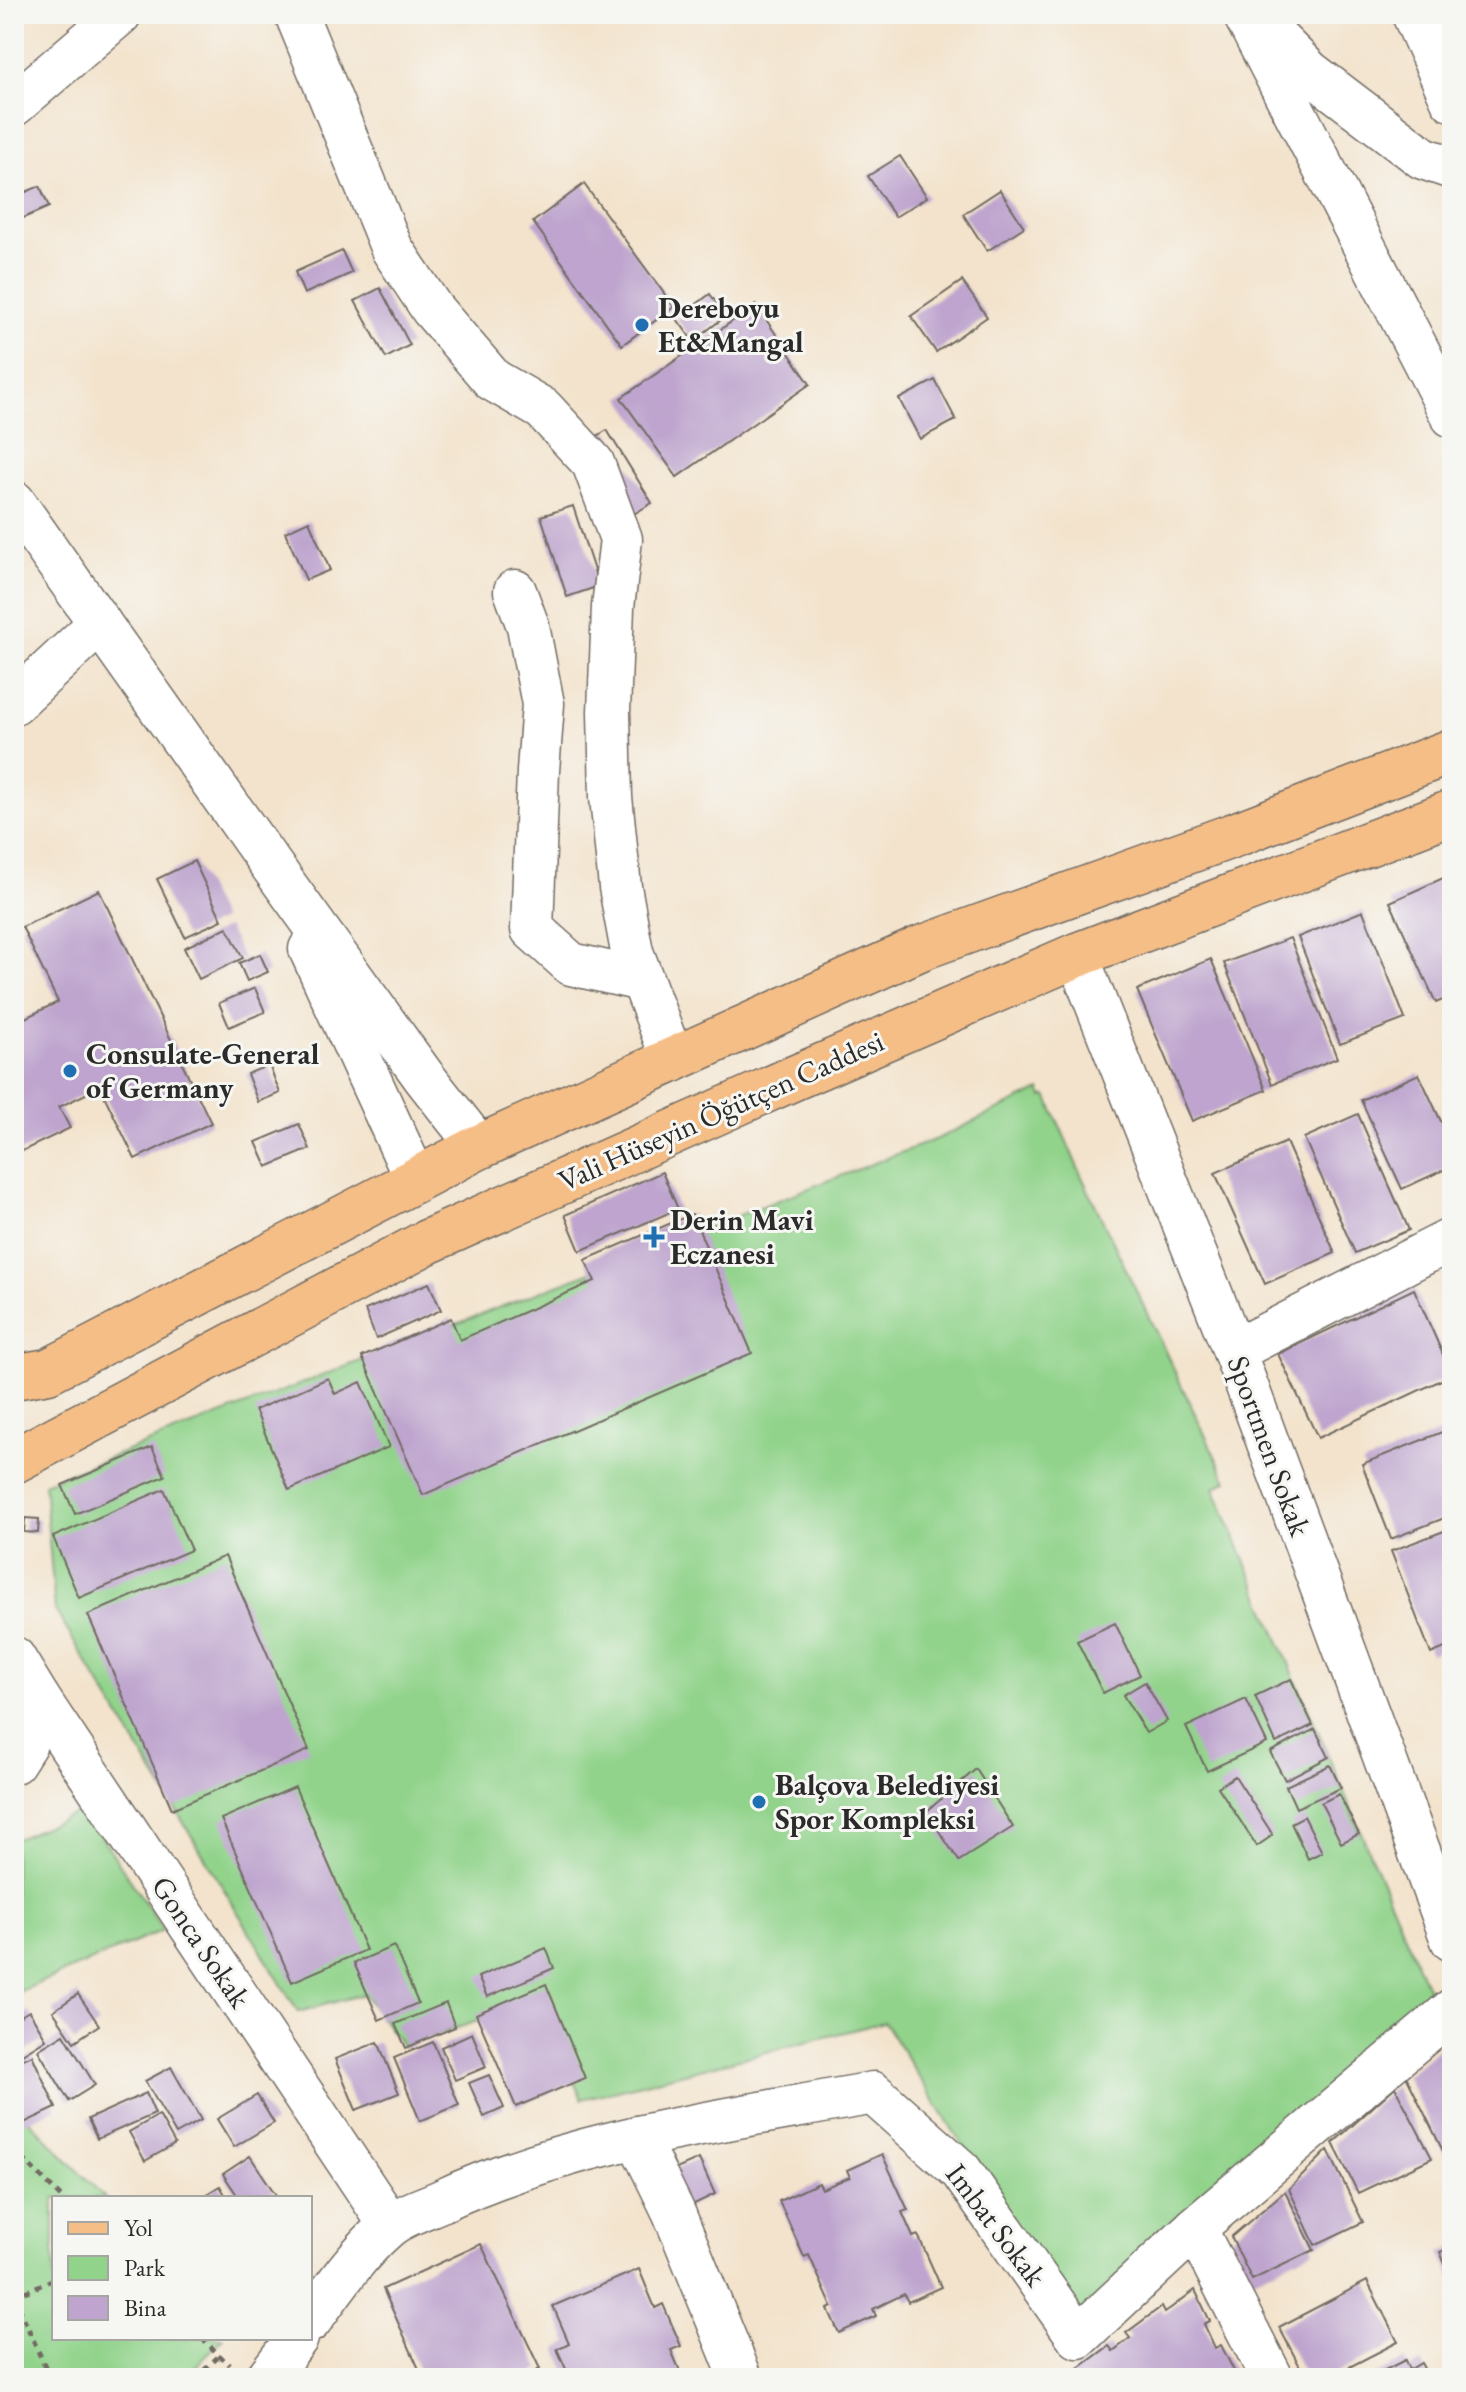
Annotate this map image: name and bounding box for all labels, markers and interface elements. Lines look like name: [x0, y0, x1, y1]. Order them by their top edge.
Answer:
place label: Dereboyu Et&Mangal: [658, 288, 804, 361]
marker: Dereboyu Et&Mangal: [633, 316, 651, 334]
street label: Vali Hüseyin Öğütçen Caddesi: [552, 1021, 890, 1200]
place label: Consulate-General of Germany: [86, 1034, 320, 1107]
marker: Consulate-General of Germany: [61, 1062, 79, 1080]
place label: Derin Mavi Eczanesi: [670, 1200, 814, 1273]
marker: Derin Mavi Eczanesi: [645, 1228, 663, 1246]
street label: Sportmen Sokak: [1219, 1350, 1320, 1542]
place label: Balçova Belediyesi Spor Kompleksi: [775, 1765, 999, 1838]
marker: Balçova Belediyesi Spor Kompleksi: [750, 1793, 768, 1811]
street label: Gonca Sokak: [143, 1868, 260, 2016]
street label: Imbat Sokak: [937, 2155, 1056, 2295]
legend: [52, 2196, 312, 2340]
text: Yol: [124, 2212, 153, 2243]
text: Park: [124, 2252, 166, 2283]
text: Bina: [124, 2292, 167, 2323]

